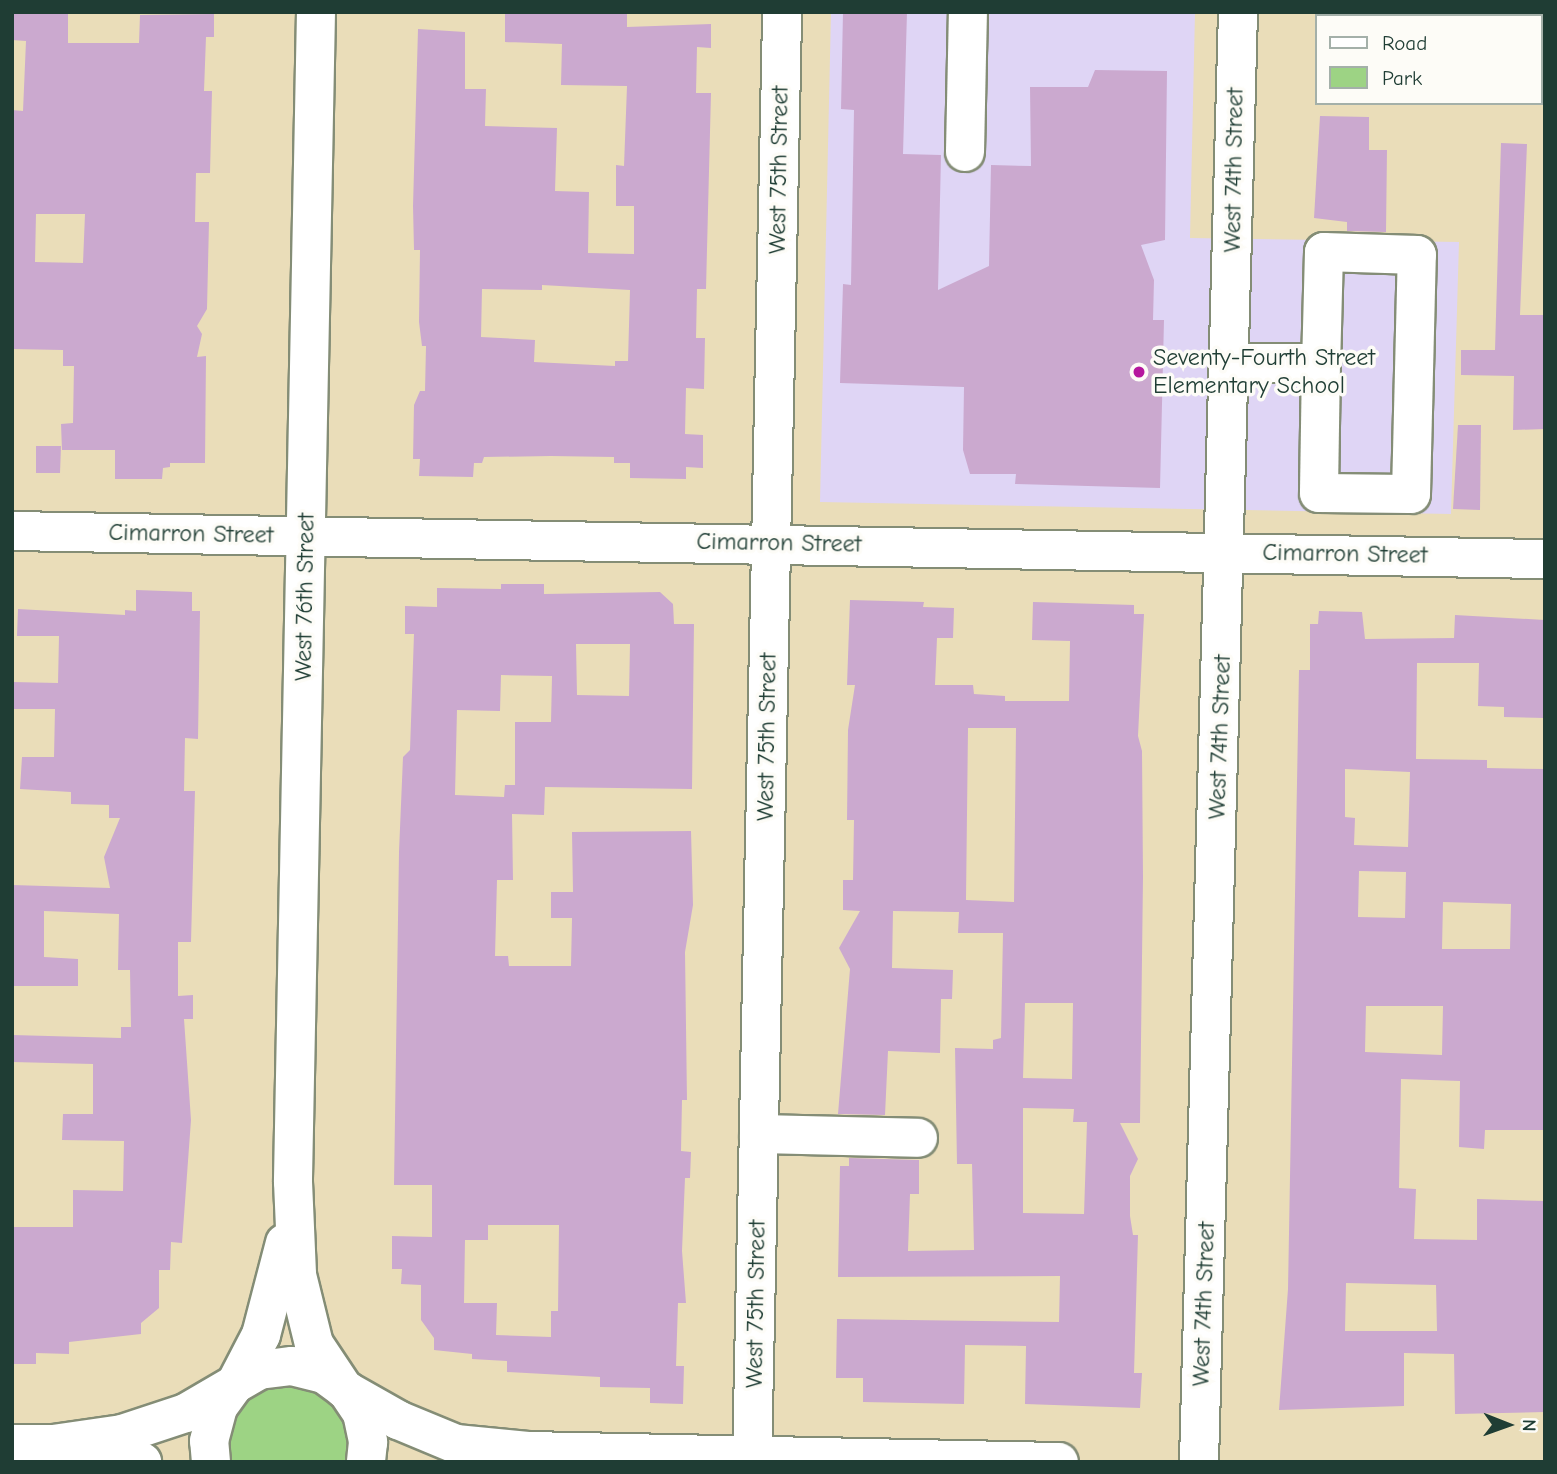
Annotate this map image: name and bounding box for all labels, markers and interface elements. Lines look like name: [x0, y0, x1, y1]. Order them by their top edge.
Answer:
legend: [1316, 14, 1543, 105]
text: Road: [1382, 31, 1427, 55]
text: Park: [1382, 66, 1422, 90]
street label: West 75th Street: [763, 86, 795, 254]
street label: West 74th Street: [1218, 87, 1250, 253]
place label: Seventy-Fourth Street Elementary School: [1153, 344, 1375, 400]
marker: Seventy-Fourth Street Elementary School: [1131, 364, 1147, 380]
street label: West 76th Street: [289, 513, 321, 681]
street label: Cimarron Street: [108, 518, 274, 550]
street label: Cimarron Street: [696, 527, 862, 559]
street label: Cimarron Street: [1262, 538, 1428, 570]
street label: West 75th Street: [751, 653, 783, 821]
street label: West 74th Street: [1203, 654, 1237, 820]
street label: West 75th Street: [740, 1220, 772, 1388]
street label: West 74th Street: [1187, 1221, 1221, 1387]
north arrow: [1473, 1390, 1543, 1460]
text: N: [1518, 1419, 1540, 1432]

